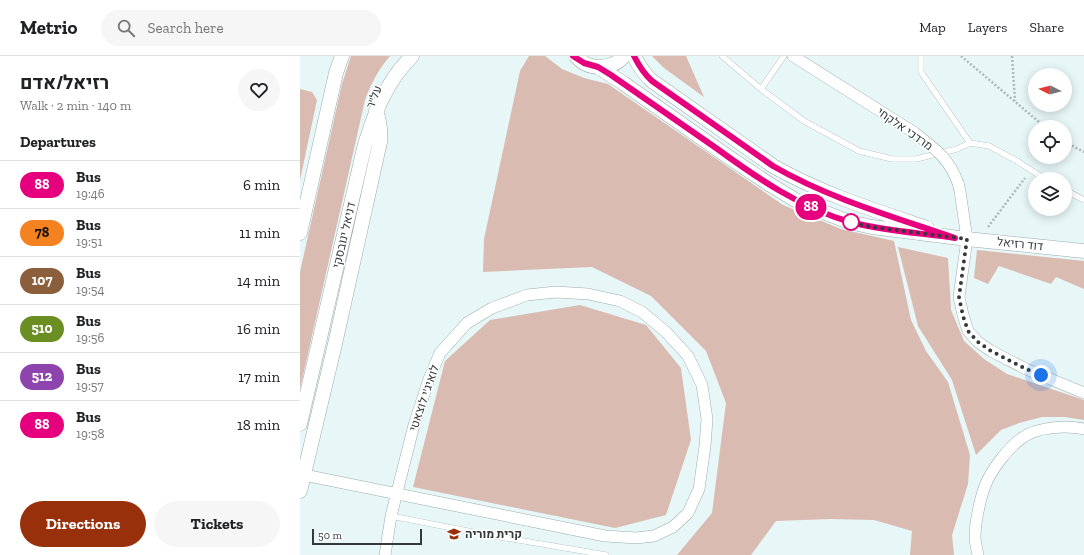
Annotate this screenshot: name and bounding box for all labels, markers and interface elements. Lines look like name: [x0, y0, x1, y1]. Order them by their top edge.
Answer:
search box: [101, 10, 381, 46]
text: Metrio: [20, 16, 77, 39]
icon: search: [115, 17, 137, 39]
text: Search here: [147, 19, 223, 37]
text: Map: [919, 19, 946, 36]
text: Layers: [968, 19, 1007, 36]
text: Share: [1029, 19, 1064, 36]
north arrow: [1028, 68, 1072, 112]
map controls: [1028, 68, 1072, 216]
button: heart: [238, 69, 280, 111]
text: רזיאל/אדם: [20, 71, 109, 94]
street label: על"ר: [363, 84, 385, 110]
text: Walk · 2 min · 140 m: [20, 98, 131, 113]
street label: מרדכי אלקחי: [874, 105, 936, 153]
button: locate: [1028, 120, 1072, 164]
text: Departures: [20, 133, 96, 151]
text: Bus: [76, 168, 101, 186]
button: layers: [1028, 172, 1072, 216]
text: 88: [34, 176, 50, 193]
text: 6 min: [243, 176, 280, 194]
text: 19:46: [76, 186, 105, 201]
line badge: 88: [793, 194, 829, 220]
text: 88: [803, 198, 819, 215]
street label: דניאל ינובסקי: [330, 201, 358, 269]
unlabelled marker: [842, 213, 860, 231]
text: Bus: [76, 216, 101, 234]
text: 78: [35, 224, 49, 241]
text: 11 min: [239, 224, 280, 242]
text: 19:51: [76, 234, 102, 249]
street label: דוד רזיאל: [996, 235, 1044, 253]
text: Bus: [76, 264, 101, 282]
text: 107: [32, 272, 52, 289]
text: 14 min: [237, 272, 280, 290]
text: 19:54: [76, 282, 104, 297]
text: Bus: [76, 312, 101, 330]
text: 510: [31, 320, 53, 337]
text: 16 min: [237, 320, 280, 338]
text: 19:56: [76, 330, 104, 345]
text: Bus: [76, 360, 101, 378]
street label: לואיג'י לוצאטי: [406, 363, 442, 433]
your location: [1031, 365, 1051, 385]
text: 512: [32, 368, 52, 385]
text: 17 min: [238, 368, 280, 386]
text: 19:57: [76, 378, 104, 393]
text: Bus: [76, 408, 101, 426]
text: 88: [34, 416, 50, 433]
text: 18 min: [237, 416, 280, 434]
text: 19:58: [76, 426, 104, 441]
button: Directions: [20, 501, 146, 547]
button: Tickets: [154, 501, 280, 547]
school or university icon: קרית מוריה: [446, 526, 462, 542]
scale bar: [312, 527, 422, 546]
place label: קרית מוריה: [465, 527, 522, 541]
text: 50 m: [318, 529, 342, 542]

